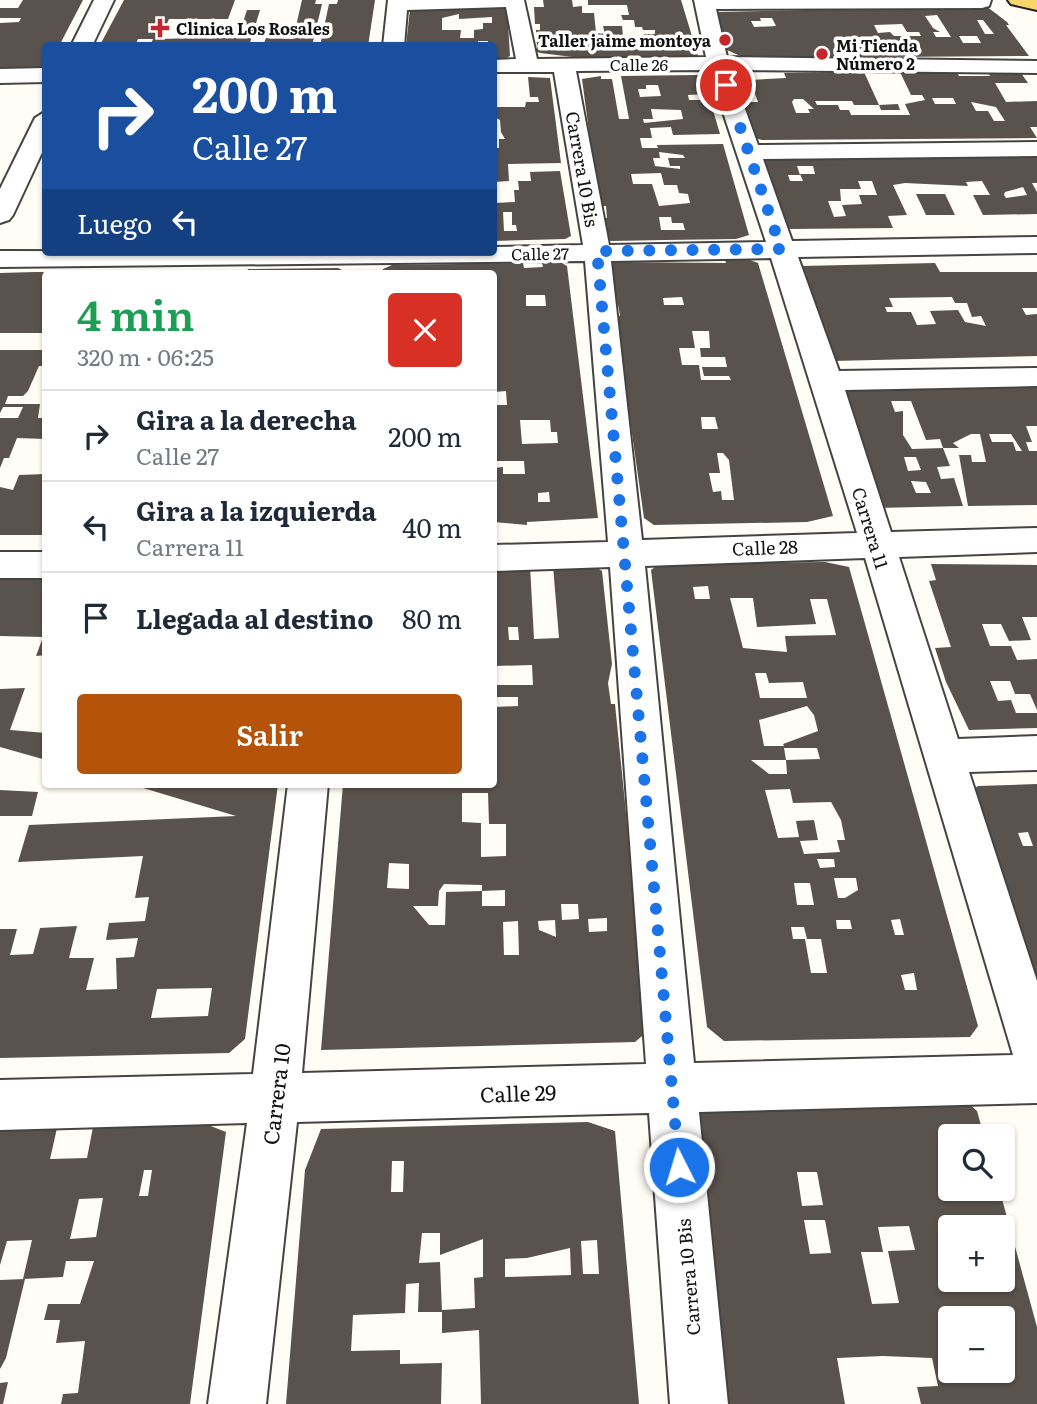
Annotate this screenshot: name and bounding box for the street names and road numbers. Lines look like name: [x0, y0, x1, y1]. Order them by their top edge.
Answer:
street label: Calle 26: [610, 52, 669, 76]
street label: Carrera 10 Bis: [560, 109, 606, 229]
street label: Calle 27: [511, 240, 569, 266]
street label: Carrera 11: [846, 484, 896, 572]
street label: Calle 28: [732, 532, 799, 562]
street label: Carrera 10: [253, 1041, 297, 1147]
street label: Calle 29: [479, 1075, 557, 1109]
street label: Carrera 10 Bis: [669, 1217, 707, 1337]

